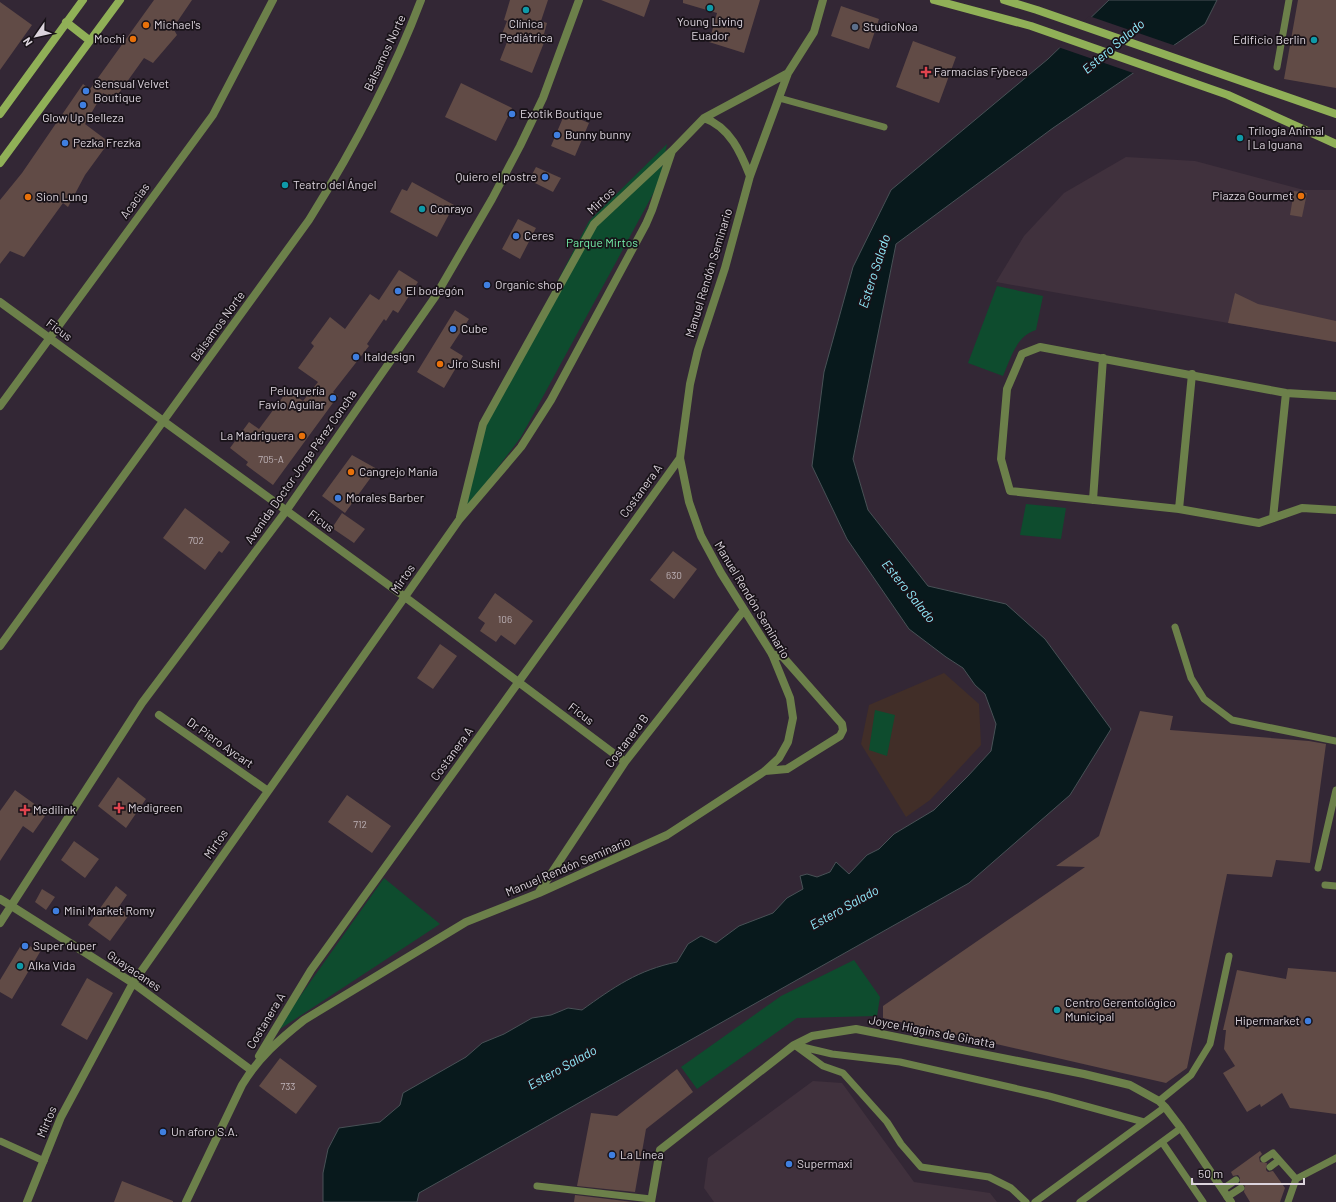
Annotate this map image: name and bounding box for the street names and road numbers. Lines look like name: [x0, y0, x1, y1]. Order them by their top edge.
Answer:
street label: Bálsamos Norte: [360, 12, 408, 93]
street label: Acacias: [117, 180, 152, 221]
street label: Mirtos: [584, 184, 617, 217]
street label: Manuel Rendón Seminario: [682, 207, 734, 339]
street label: Bálsamos Norte: [187, 288, 247, 363]
street label: Ficus: [44, 315, 75, 343]
street label: Avenida Doctor Jorge Pérez Concha: [241, 387, 359, 546]
street label: Costanera A: [616, 461, 664, 520]
street label: Ficus: [306, 506, 337, 534]
street label: Manuel Rendón Seminario: [712, 538, 793, 661]
street label: Mirtos: [387, 561, 417, 596]
street label: Ficus: [566, 699, 597, 727]
street label: Costanera B: [602, 711, 651, 770]
street label: Dr Piero Aycart: [185, 714, 256, 770]
street label: Costanera A: [427, 724, 475, 783]
street label: Mirtos: [200, 826, 230, 861]
street label: Manuel Rendón Seminario: [503, 833, 632, 899]
street label: Guayacanes: [105, 947, 164, 993]
street label: Costanera A: [243, 990, 287, 1051]
street label: Joyce Higgins de Ginatta: [868, 1012, 996, 1050]
street label: Mirtos: [33, 1104, 59, 1139]

